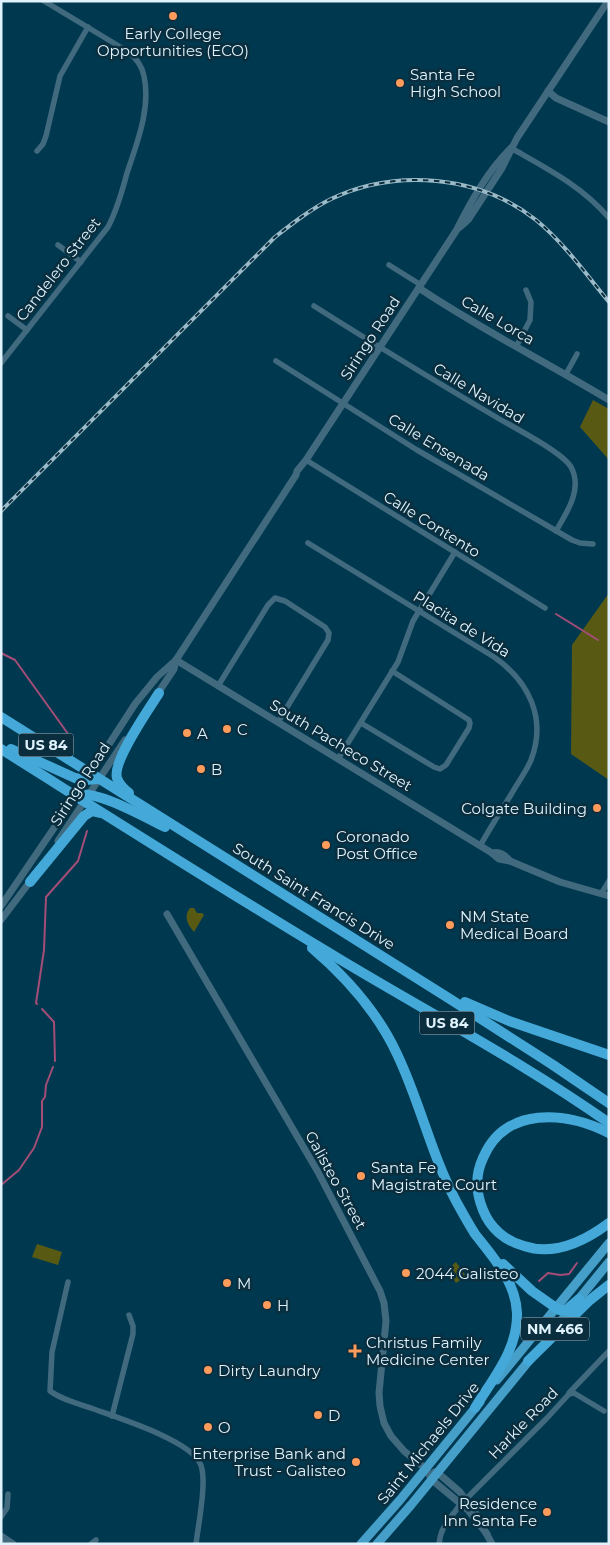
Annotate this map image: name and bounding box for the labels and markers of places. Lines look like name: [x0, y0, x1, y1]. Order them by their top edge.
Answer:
marker: Early College Opportunities (ECO): [167, 10, 179, 22]
place label: Early College Opportunities (ECO): [97, 24, 249, 60]
place label: Santa Fe High School: [410, 65, 501, 101]
marker: Santa Fe High School: [394, 77, 406, 89]
place label: C: [237, 720, 248, 739]
marker: C: [221, 723, 233, 735]
place label: A: [197, 724, 208, 743]
marker: A: [181, 727, 193, 739]
place label: B: [211, 760, 222, 779]
marker: B: [195, 763, 207, 775]
place label: Colgate Building: [461, 799, 587, 818]
marker: Colgate Building: [591, 802, 603, 814]
place label: Coronado Post Office: [336, 827, 418, 863]
marker: Coronado Post Office: [320, 839, 332, 851]
place label: NM State Medical Board: [460, 907, 568, 943]
marker: NM State Medical Board: [444, 919, 456, 931]
place label: Santa Fe Magistrate Court: [371, 1158, 497, 1194]
marker: Santa Fe Magistrate Court: [355, 1170, 367, 1182]
place label: 2044 Galisteo: [416, 1264, 518, 1283]
marker: 2044 Galisteo: [400, 1267, 412, 1279]
place label: M: [237, 1274, 251, 1293]
marker: M: [221, 1277, 233, 1289]
place label: H: [277, 1296, 289, 1315]
marker: H: [261, 1299, 273, 1311]
place label: Christus Family Medicine Center: [366, 1333, 489, 1369]
marker: Christus Family Medicine Center: [348, 1344, 362, 1358]
place label: Dirty Laundry: [218, 1361, 321, 1380]
marker: Dirty Laundry: [202, 1364, 214, 1376]
place label: D: [328, 1406, 340, 1425]
marker: D: [312, 1409, 324, 1421]
place label: O: [218, 1418, 231, 1437]
marker: O: [202, 1421, 214, 1433]
place label: Enterprise Bank and Trust - Galisteo: [192, 1444, 346, 1480]
marker: Enterprise Bank and Trust - Galisteo: [350, 1456, 362, 1468]
place label: Residence Inn Santa Fe: [443, 1494, 537, 1530]
marker: Residence Inn Santa Fe: [541, 1506, 553, 1518]

